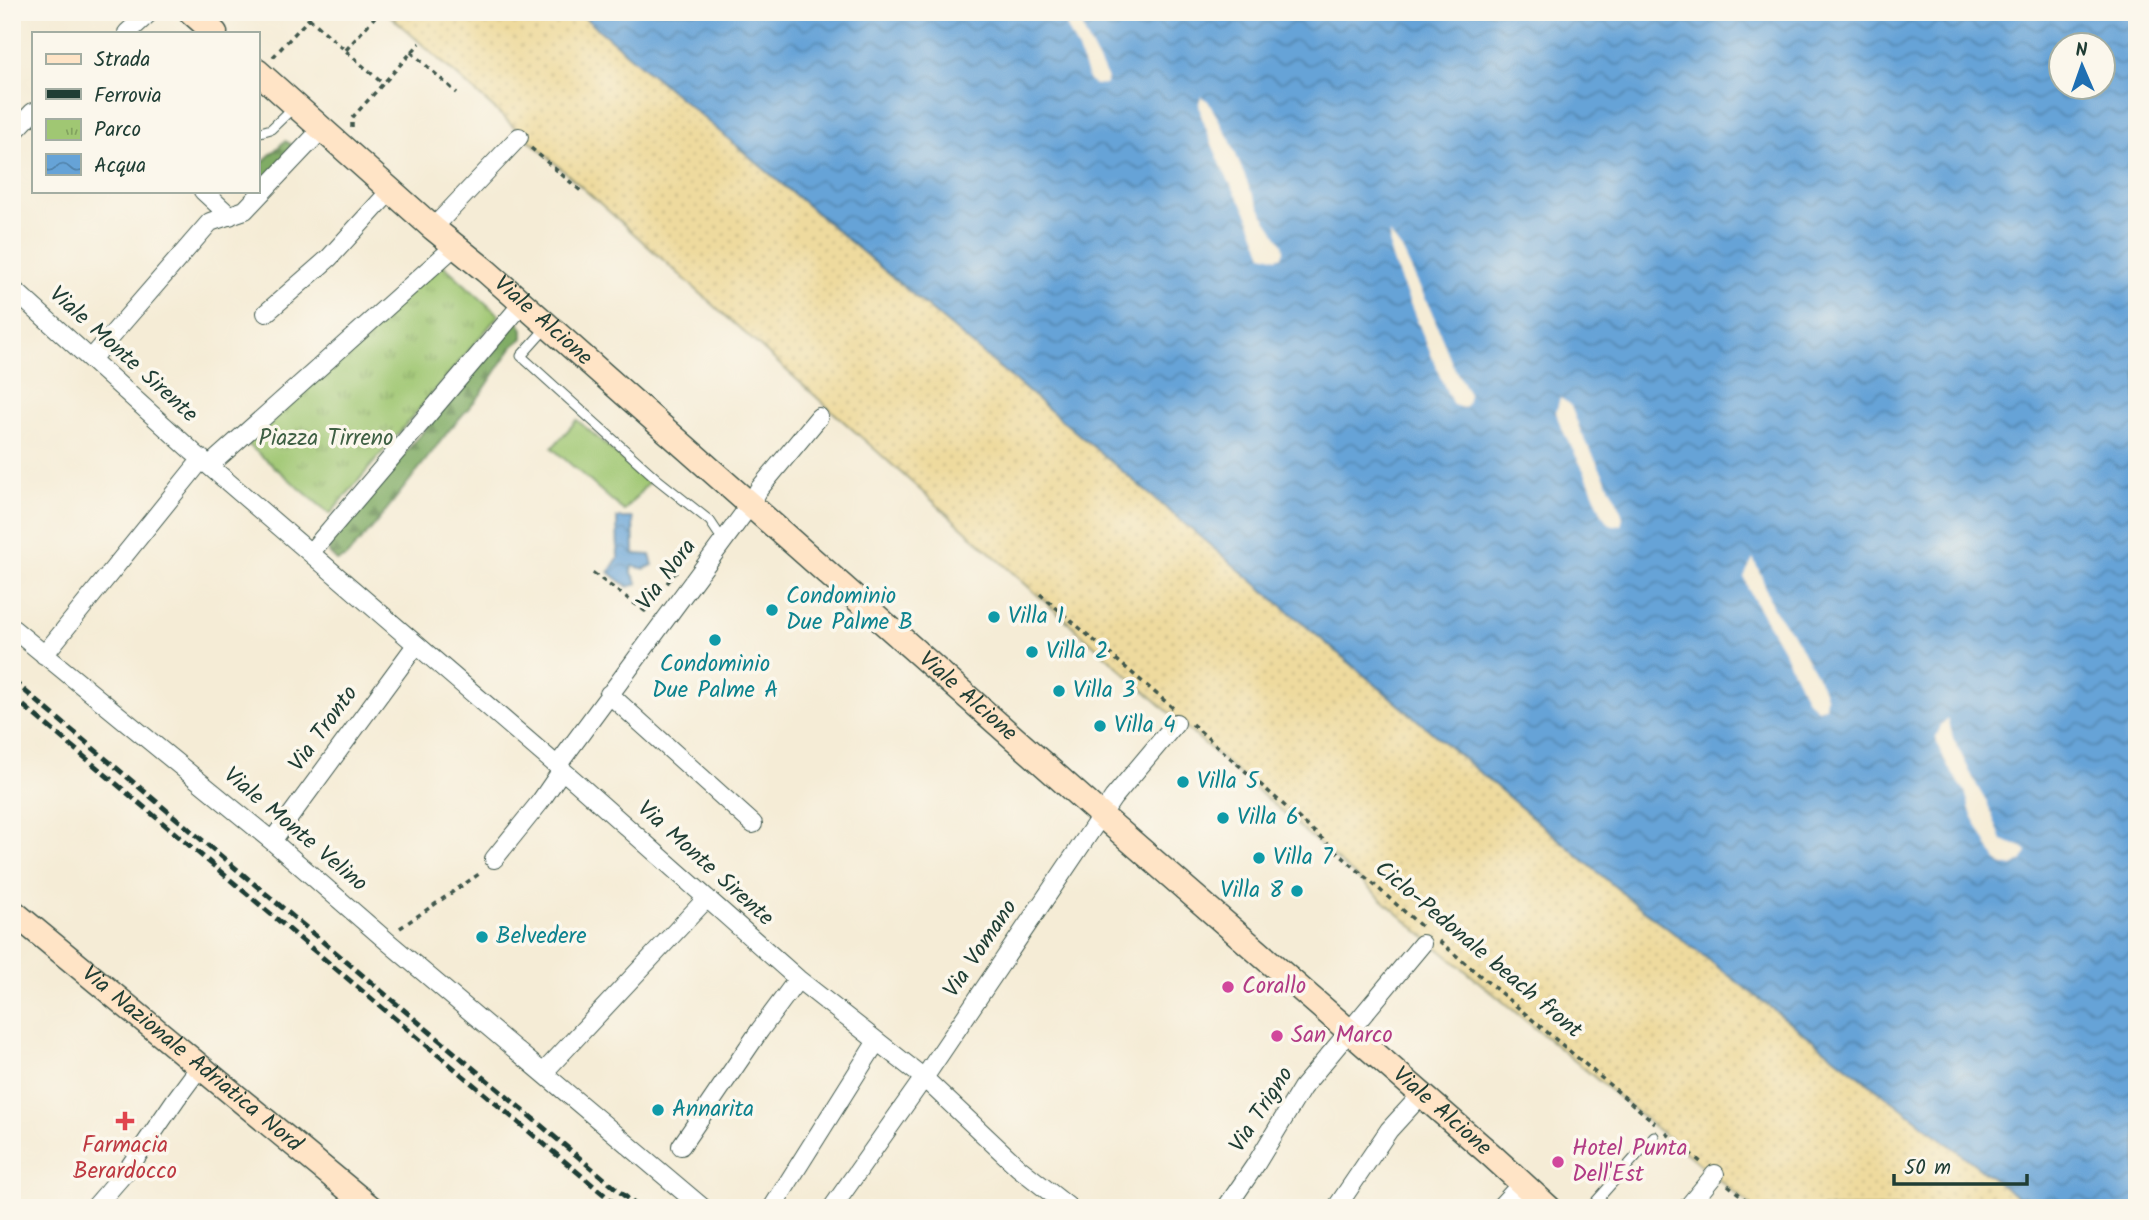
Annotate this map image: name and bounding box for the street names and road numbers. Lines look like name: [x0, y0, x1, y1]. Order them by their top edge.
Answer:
street label: Viale Alcione: [485, 267, 601, 375]
street label: Viale Monte Sirente: [40, 278, 206, 432]
street label: Via Nora: [628, 531, 706, 619]
street label: Viale Alcione: [910, 643, 1025, 751]
street label: Via Tronto: [280, 678, 368, 780]
street label: Viale Monte Velino: [215, 759, 375, 901]
street label: Via Monte Sirente: [628, 792, 782, 936]
street label: Ciclo-Pedonale beach front: [1366, 852, 1591, 1049]
street label: Via Vomano: [935, 892, 1027, 1006]
street label: Via Nazionale Adriatica Nord: [73, 957, 310, 1162]
street label: Viale Alcione: [1384, 1058, 1500, 1166]
street label: Via Trigno: [1221, 1060, 1303, 1160]

